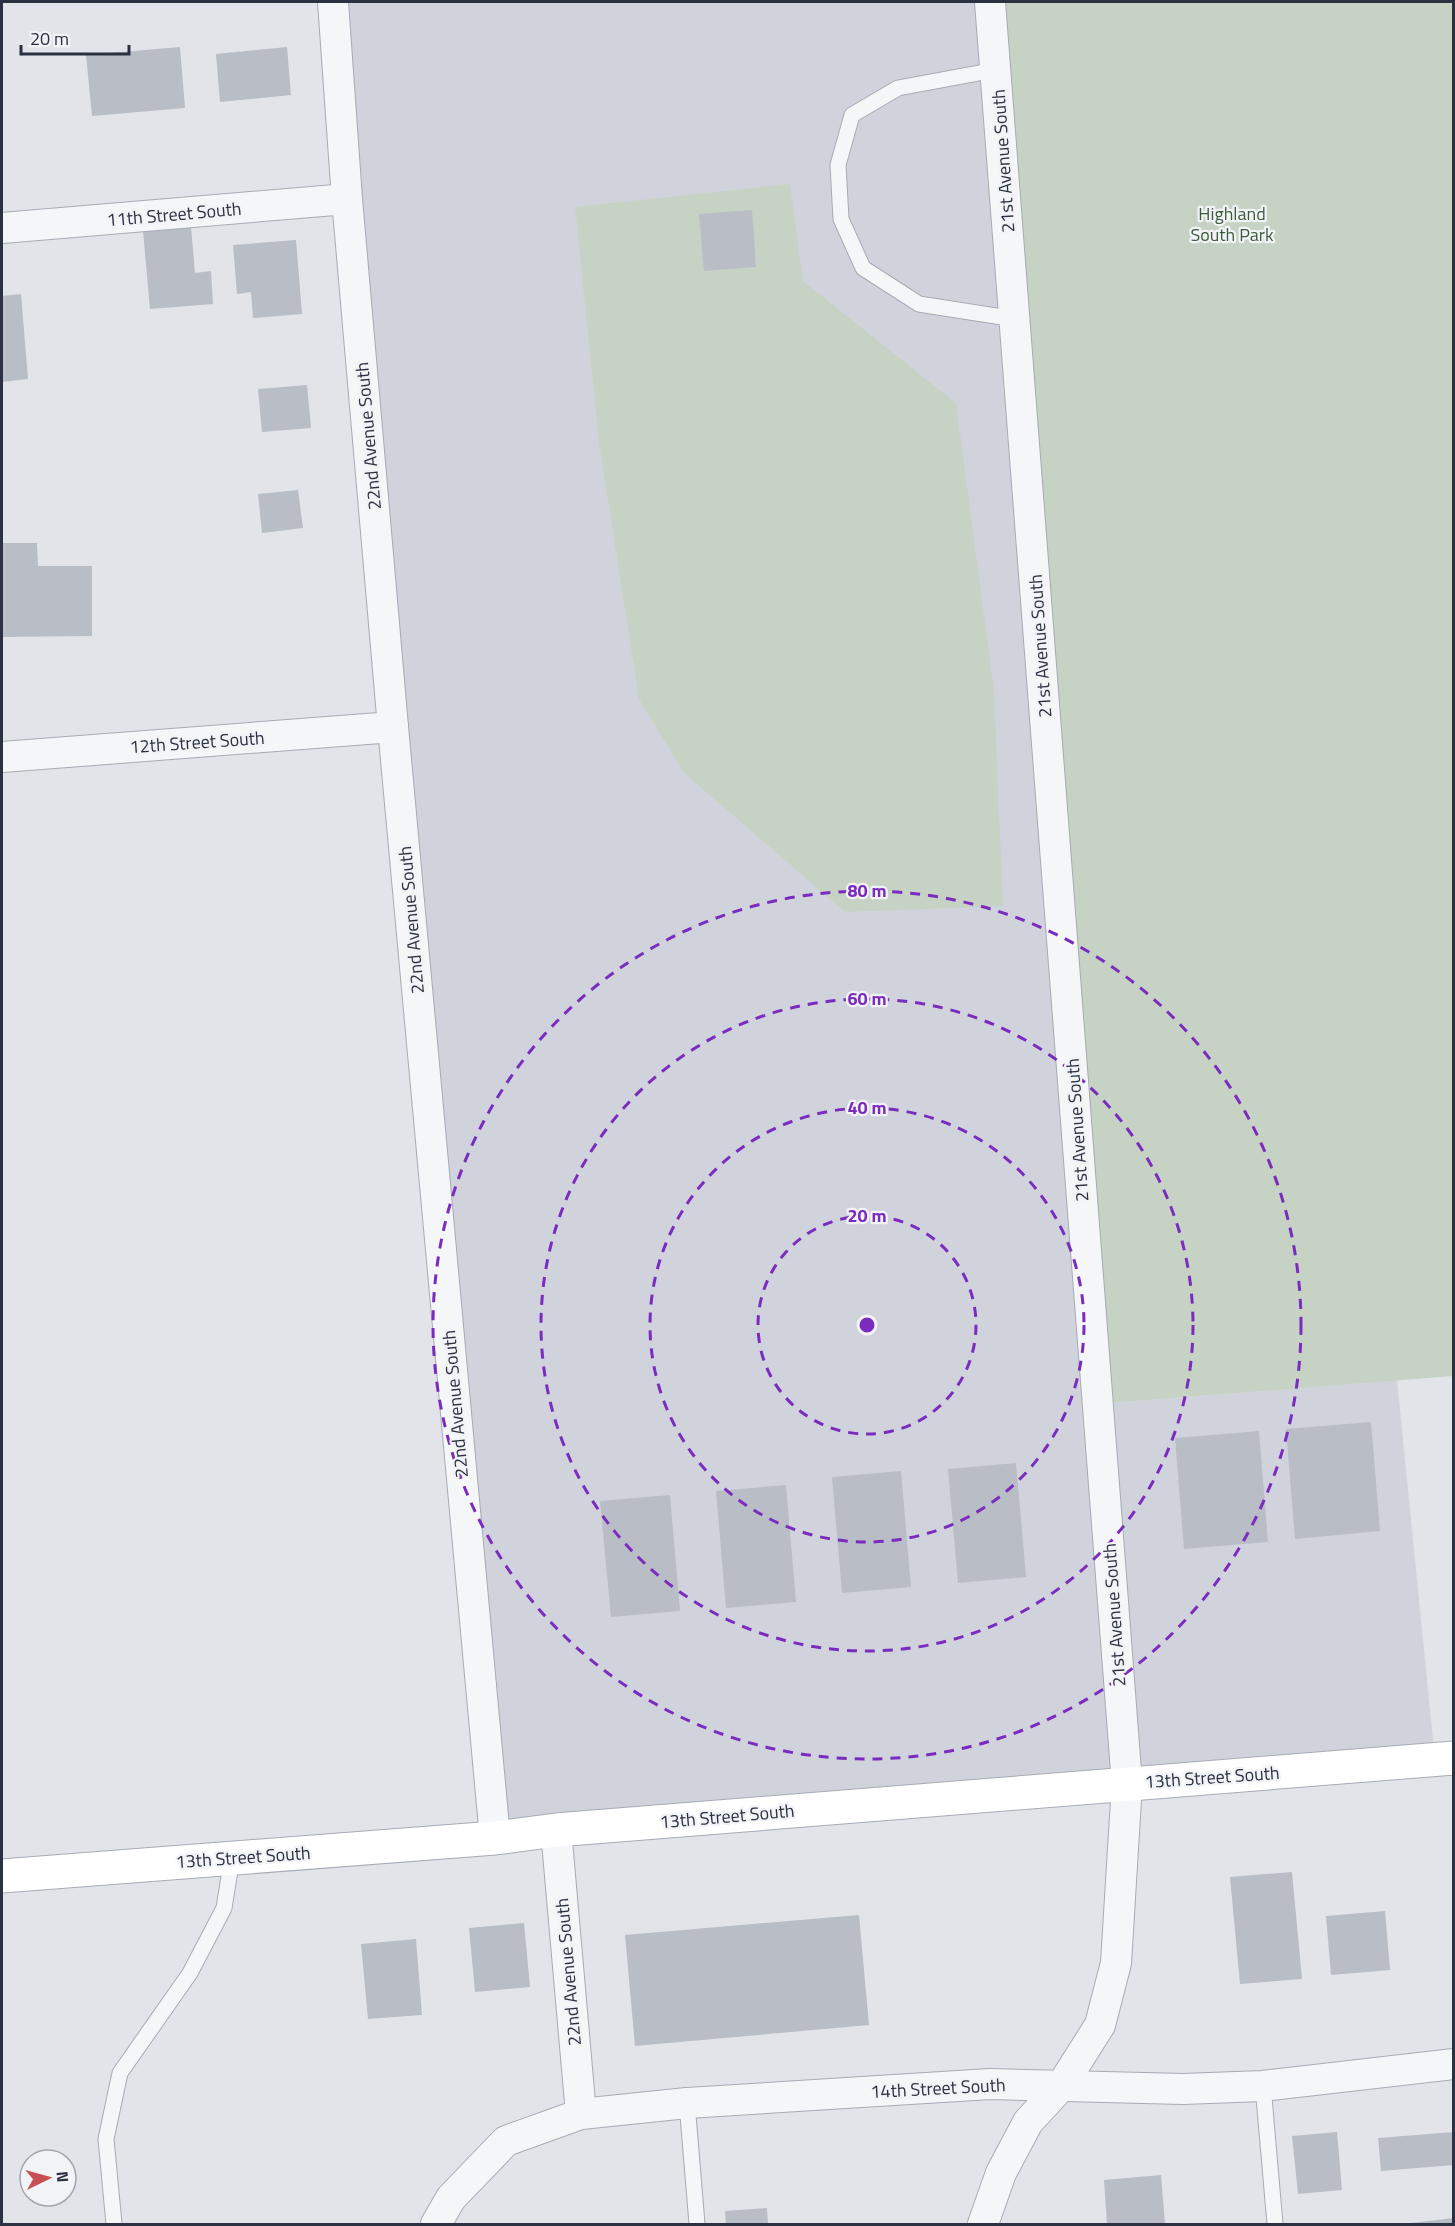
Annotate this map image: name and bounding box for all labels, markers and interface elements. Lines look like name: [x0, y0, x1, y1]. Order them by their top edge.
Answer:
scale bar: [21, 18, 129, 56]
text: 20 m: [30, 25, 69, 52]
street label: 21st Avenue South: [985, 88, 1021, 234]
street label: 11th Street South: [105, 195, 243, 233]
park label: Highland South Park: [1190, 200, 1274, 248]
street label: 22nd Avenue South: [348, 361, 388, 511]
street label: 21st Avenue South: [1022, 573, 1058, 719]
street label: 12th Street South: [129, 724, 265, 760]
street label: 22nd Avenue South: [391, 845, 431, 995]
text: 80 m: [847, 877, 887, 904]
text: 60 m: [847, 985, 887, 1012]
street label: 21st Avenue South: [1059, 1057, 1095, 1203]
text: 40 m: [847, 1094, 887, 1121]
text: 20 m: [847, 1202, 887, 1229]
centre of rings: [857, 1315, 877, 1335]
street label: 22nd Avenue South: [435, 1329, 475, 1479]
street label: 21st Avenue South: [1096, 1542, 1132, 1688]
street label: 13th Street South: [1144, 1759, 1280, 1795]
street label: 13th Street South: [658, 1797, 796, 1835]
street label: 13th Street South: [175, 1839, 311, 1875]
street label: 22nd Avenue South: [548, 1897, 588, 2047]
street label: 14th Street South: [870, 2071, 1006, 2105]
north arrow: [18, 2148, 78, 2208]
text: N: [51, 2170, 75, 2183]

